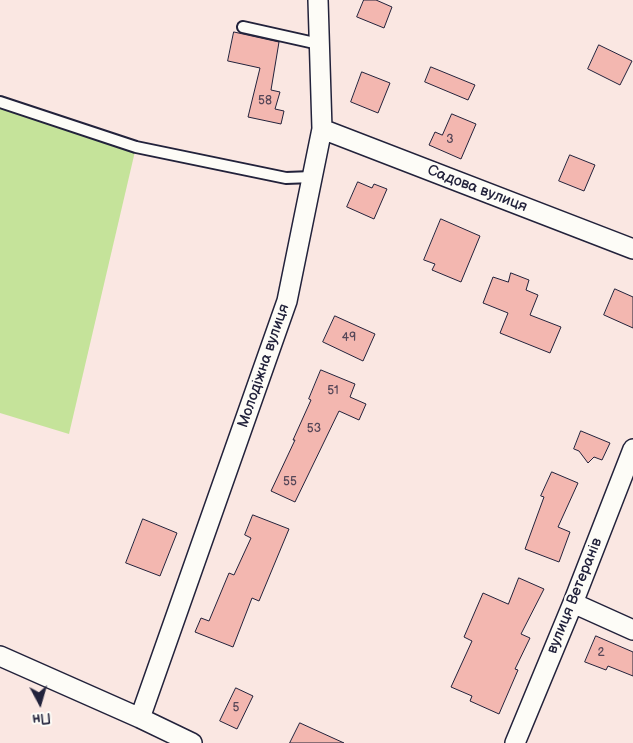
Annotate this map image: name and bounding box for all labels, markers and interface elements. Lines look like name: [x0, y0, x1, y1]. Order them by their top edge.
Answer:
house number: 58: [258, 94, 272, 108]
house number: 3: [446, 133, 454, 147]
street label: Садова вулиця: [425, 162, 529, 216]
street label: Молодіжна вулиця: [234, 302, 294, 430]
house number: 49: [342, 331, 356, 345]
house number: 51: [327, 384, 339, 398]
house number: 53: [307, 422, 321, 436]
house number: 55: [283, 475, 297, 489]
street label: вулиця Ветеранів: [544, 535, 606, 657]
house number: 2: [597, 646, 605, 660]
north arrow: [15, 678, 65, 728]
house number: 5: [233, 701, 239, 715]
text: Пн: [31, 709, 52, 728]

